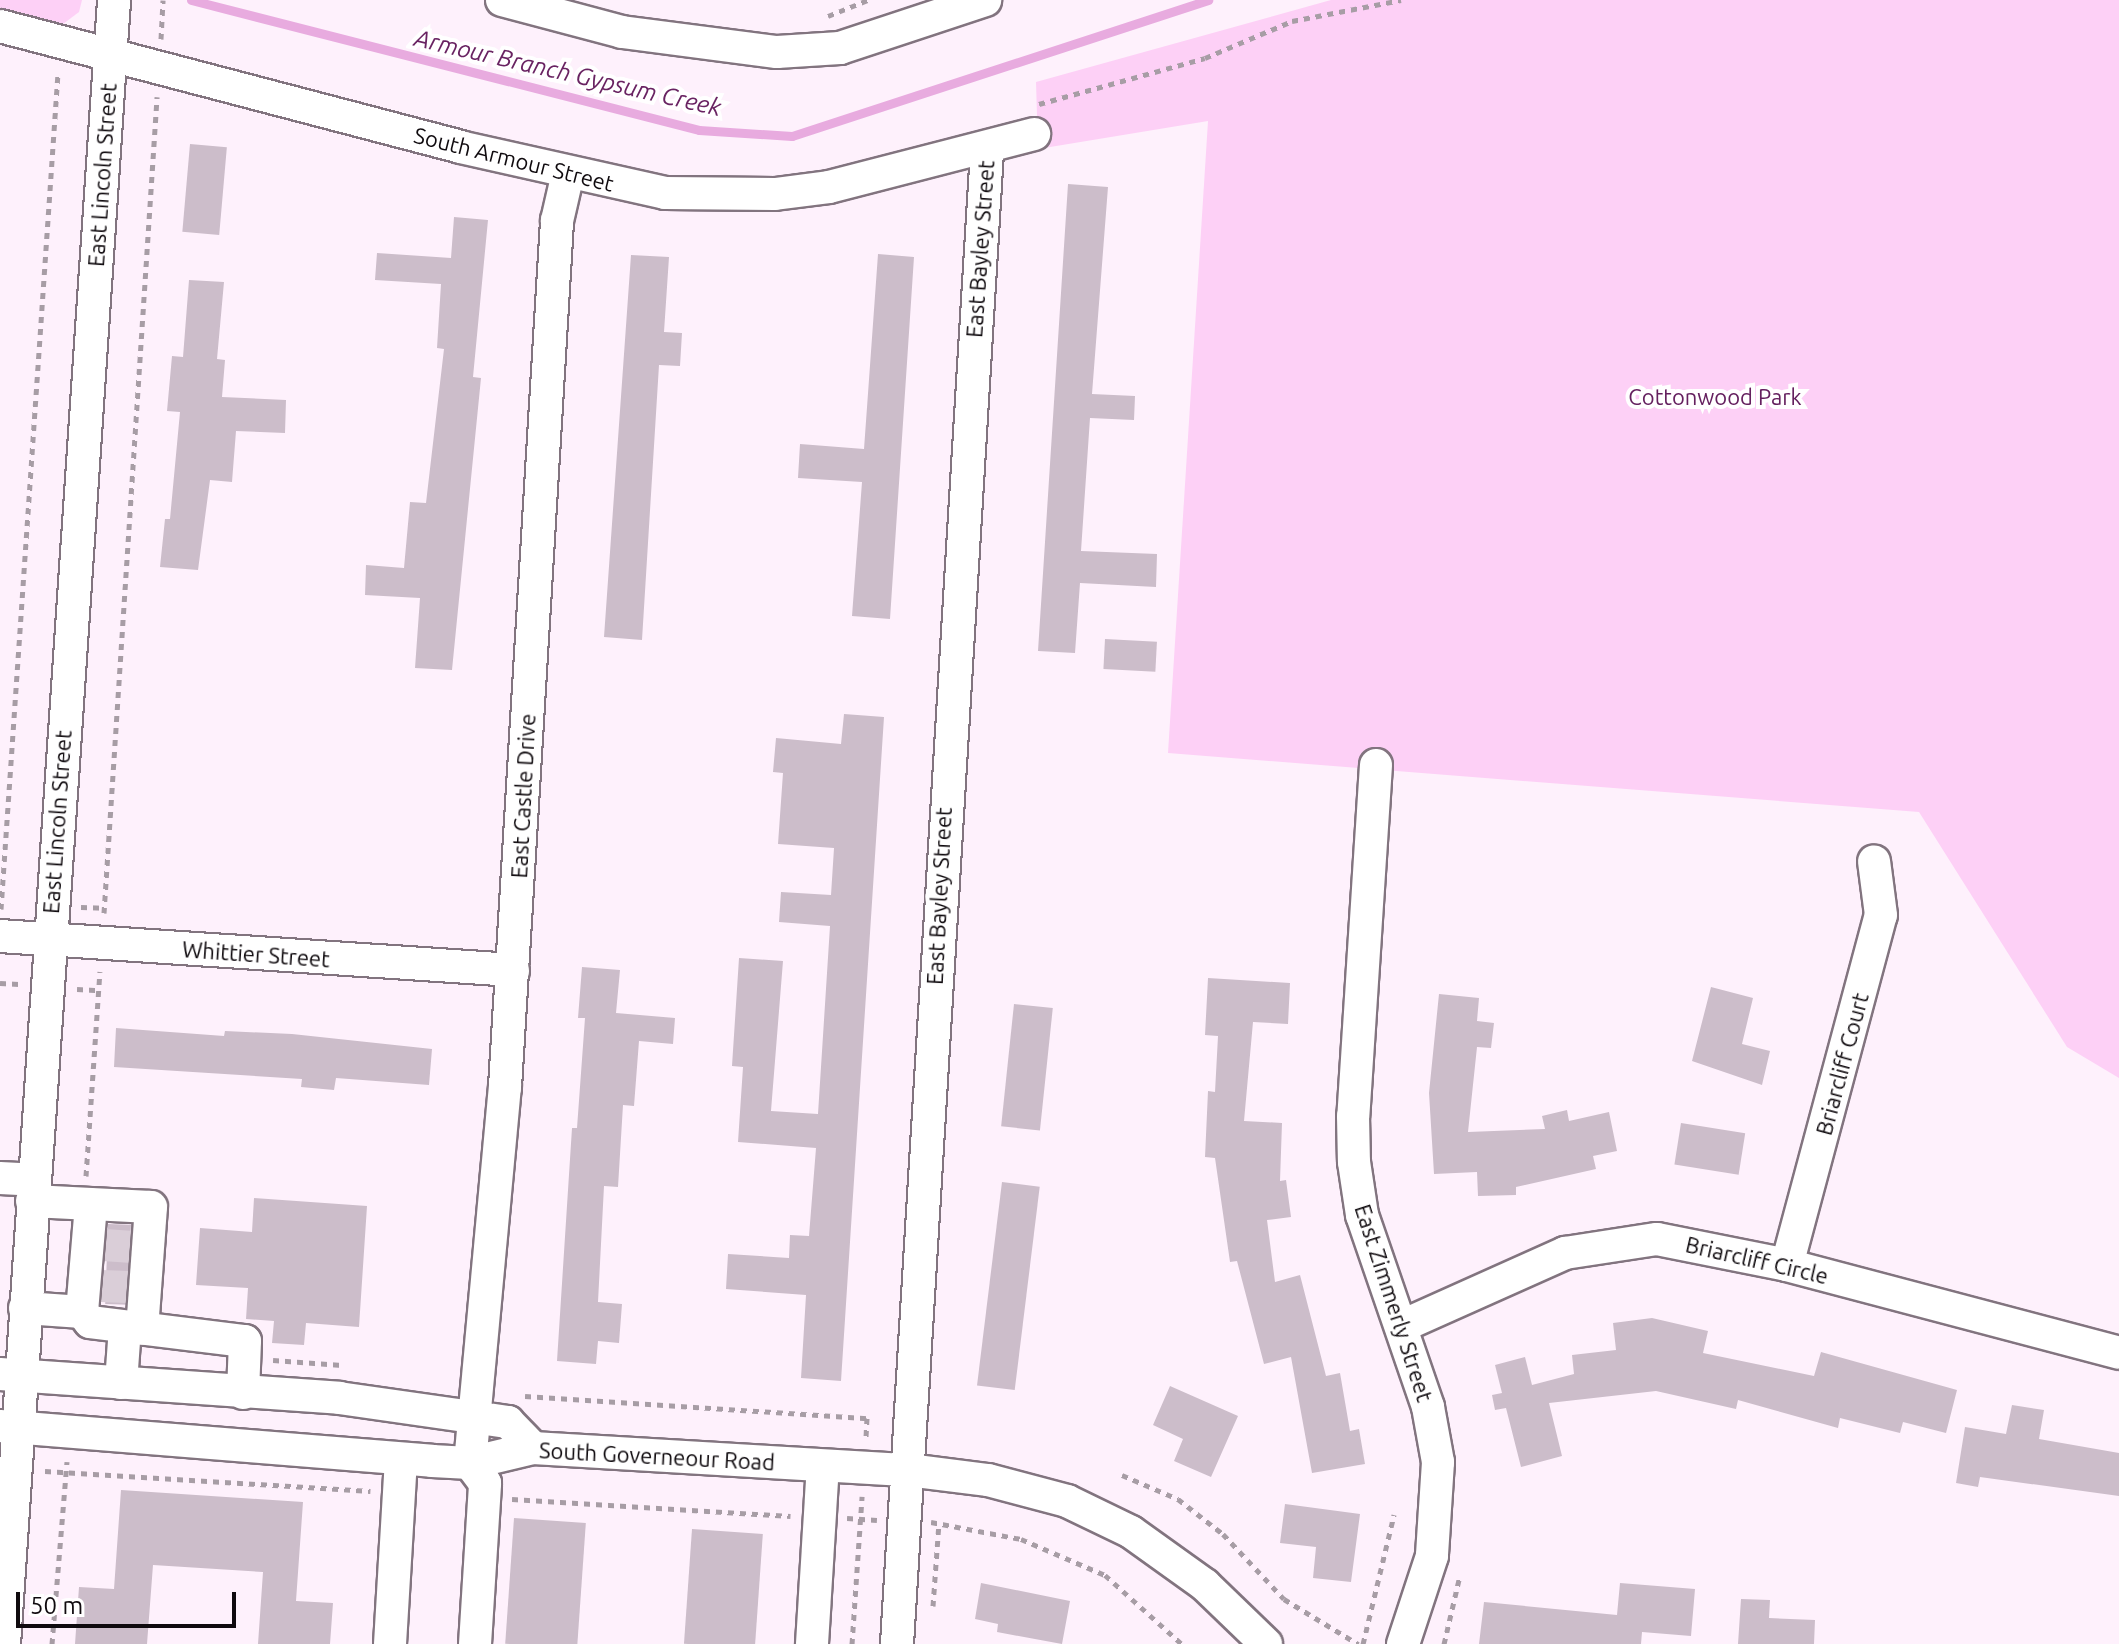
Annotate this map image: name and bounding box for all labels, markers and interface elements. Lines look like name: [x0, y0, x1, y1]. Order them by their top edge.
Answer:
water label: Armour Branch Gypsum Creek: [412, 24, 724, 122]
street label: East Lincoln Street: [82, 82, 122, 268]
street label: South Armour Street: [411, 121, 617, 197]
street label: East Bayley Street: [961, 159, 999, 339]
park label: Cottonwood Park: [1628, 384, 1802, 410]
street label: East Castle Drive: [506, 713, 540, 879]
street label: East Lincoln Street: [37, 729, 77, 915]
street label: East Bayley Street: [921, 807, 957, 985]
street label: Whittier Street: [181, 936, 331, 972]
street label: Briarcliff Court: [1810, 990, 1874, 1138]
street label: East Zimmerly Street: [1350, 1201, 1438, 1405]
street label: Briarcliff Circle: [1683, 1231, 1831, 1289]
street label: South Governeour Road: [538, 1437, 776, 1475]
scale bar: [20, 1576, 240, 1626]
text: 50 m: [30, 1592, 83, 1619]

